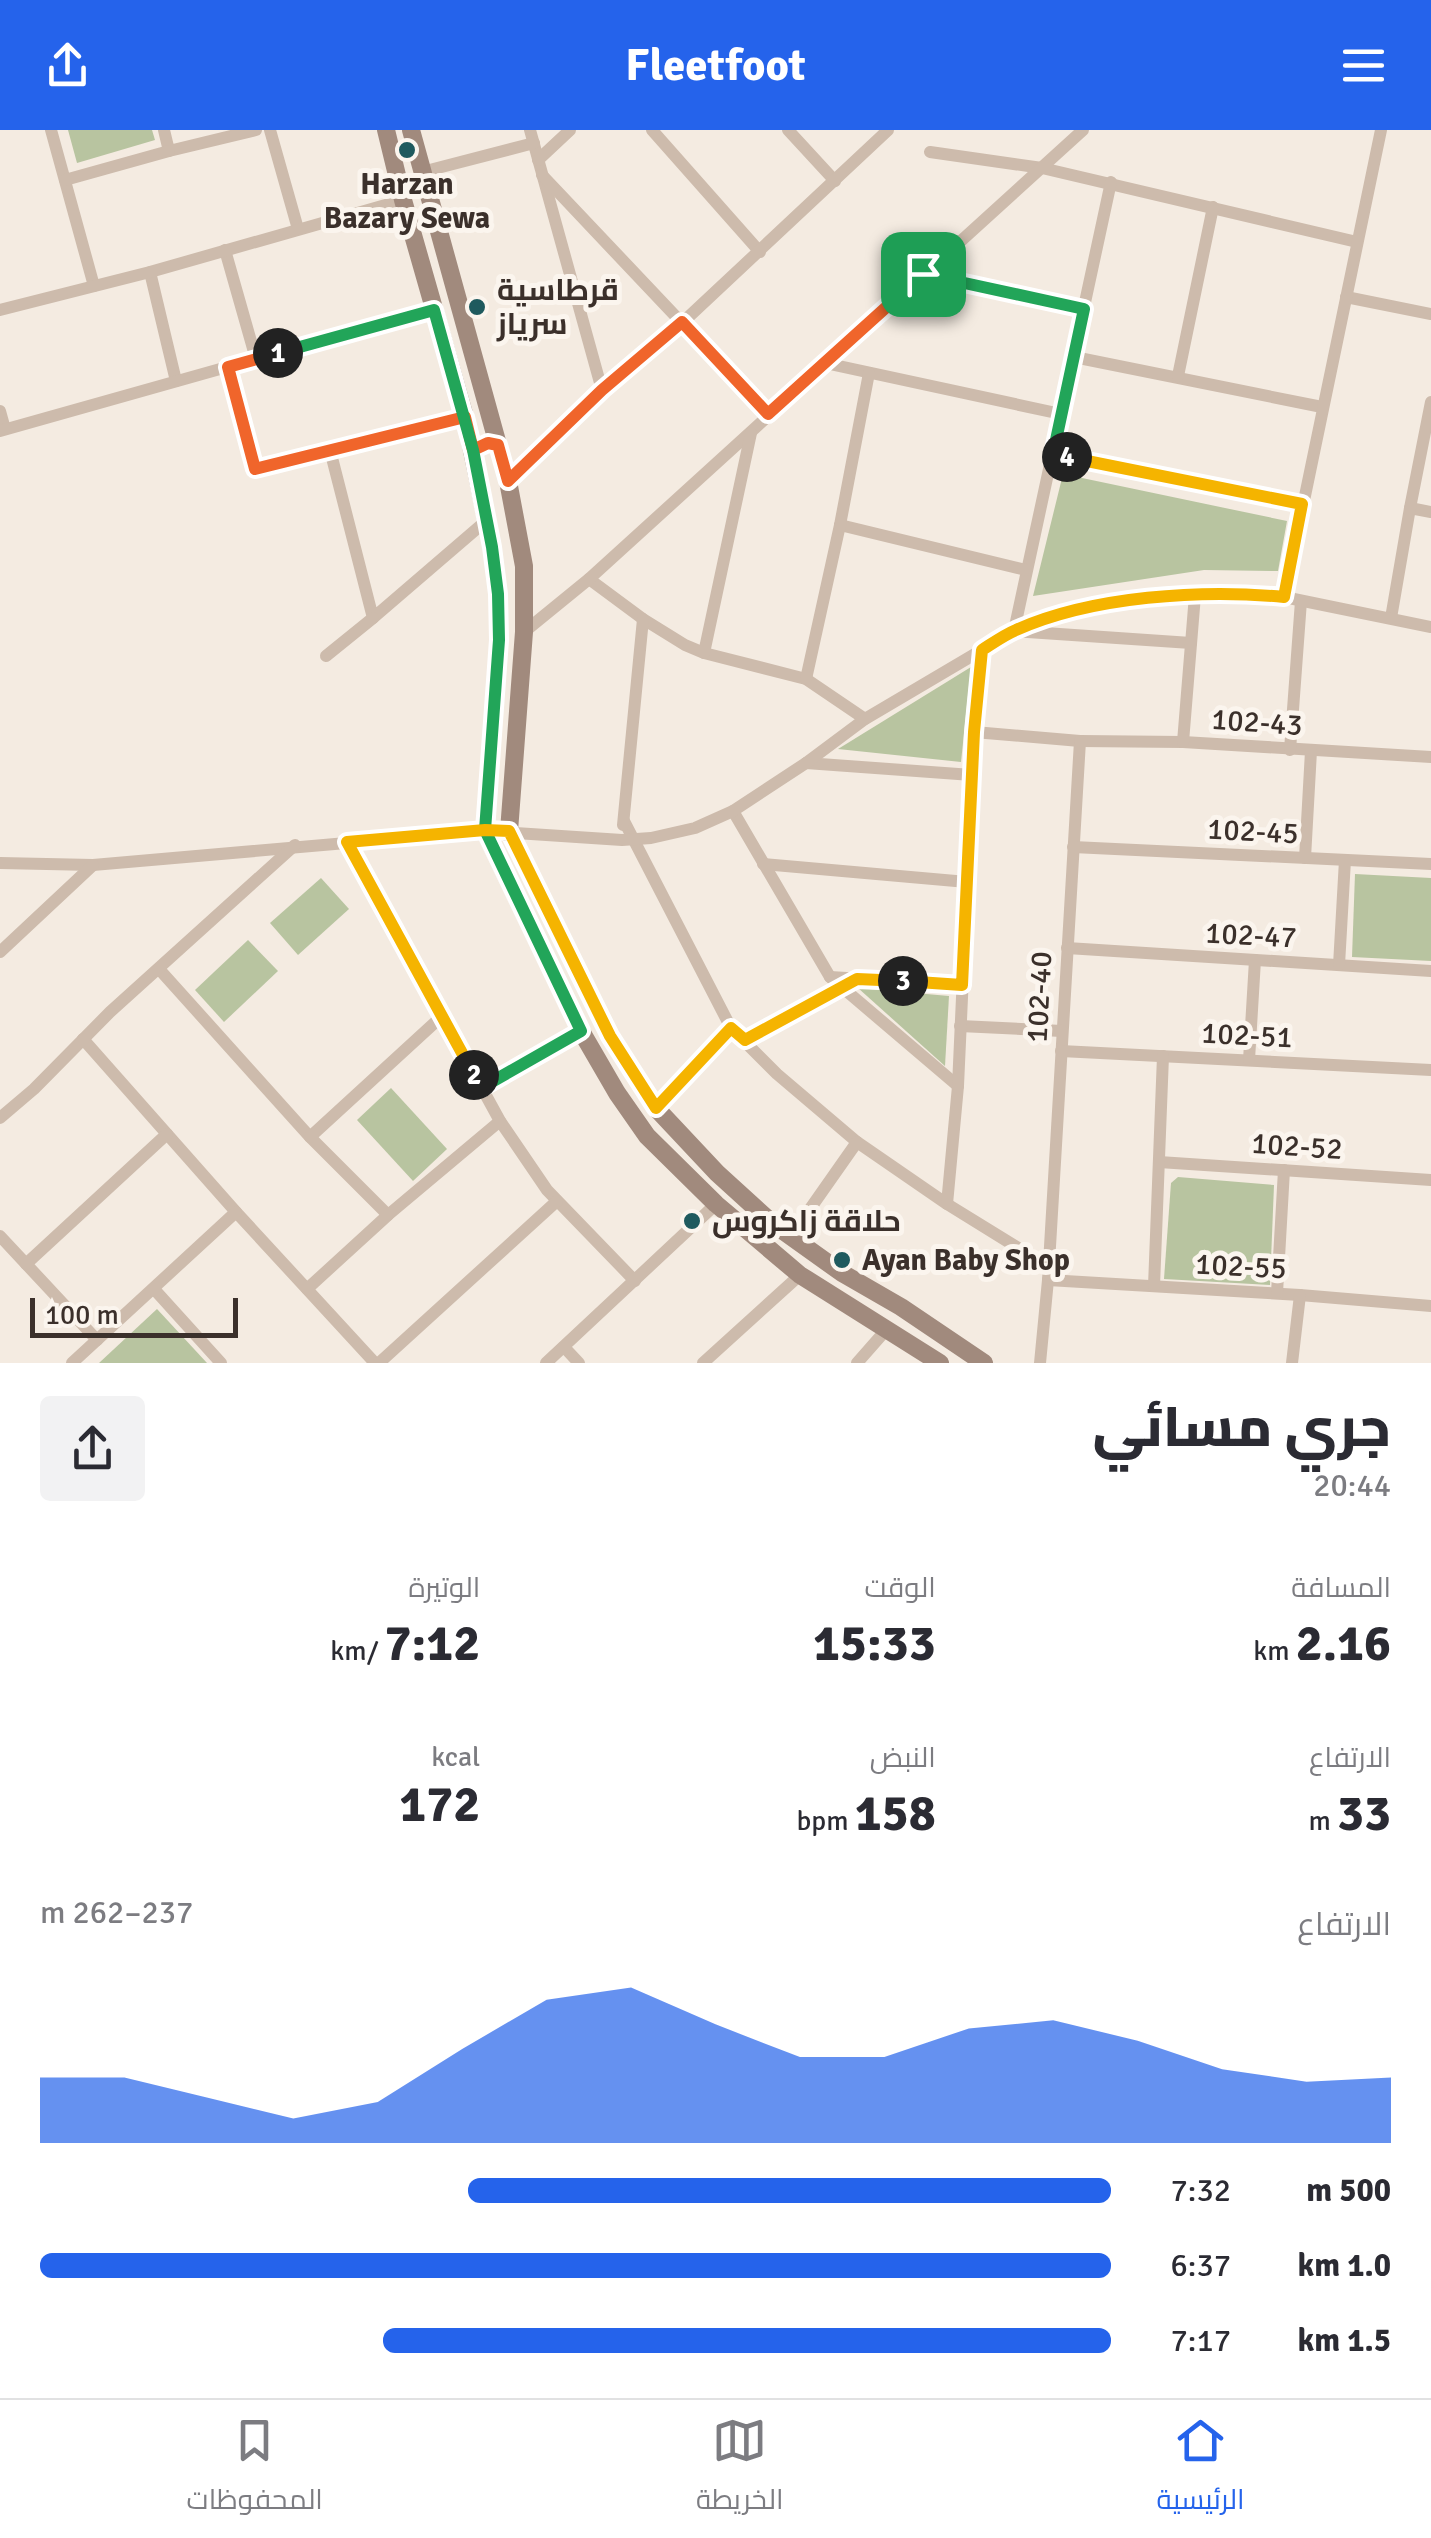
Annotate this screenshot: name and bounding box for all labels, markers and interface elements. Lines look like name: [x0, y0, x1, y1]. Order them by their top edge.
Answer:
icon: share: [40, 38, 95, 93]
text: Fleetfoot: [625, 38, 806, 93]
icon: menu: [1336, 38, 1391, 93]
marker: Harzan Bazary Sewa: [396, 139, 418, 161]
place label: Harzan Bazary Sewa: [324, 166, 490, 237]
pin: [881, 232, 966, 317]
icon: arrive: [896, 247, 951, 302]
place label: قرطاسية سرياز: [496, 272, 619, 343]
marker: قرطاسية سرياز: [466, 296, 488, 318]
pin: 1: [253, 328, 303, 378]
text: 1: [270, 336, 286, 370]
pin: 4: [1042, 432, 1092, 482]
text: 4: [1059, 440, 1075, 474]
street label: 102-43: [1210, 701, 1304, 744]
street label: 102-45: [1206, 811, 1300, 852]
street label: 102-47: [1204, 915, 1298, 956]
street label: 102-40: [1019, 950, 1060, 1044]
pin: 3: [878, 956, 928, 1006]
text: 3: [895, 964, 911, 998]
street label: 102-51: [1200, 1015, 1294, 1056]
pin: 2: [449, 1050, 499, 1100]
text: 2: [466, 1058, 482, 1092]
street label: 102-52: [1250, 1125, 1344, 1168]
place label: حلاقة زاکروس: [712, 1203, 901, 1240]
marker: حلاقة زاکروس: [681, 1210, 703, 1232]
place label: Ayan Baby Shop: [862, 1242, 1070, 1279]
street label: 102-55: [1194, 1246, 1288, 1287]
marker: Ayan Baby Shop: [831, 1249, 853, 1271]
scale bar: [30, 1293, 238, 1338]
text: 100 m: [45, 1298, 119, 1332]
text: جري مسائي: [1093, 1394, 1391, 1462]
button: share: [40, 1396, 145, 1501]
text: 20:44: [1313, 1466, 1391, 1505]
text: الوتيرة: [408, 1571, 480, 1605]
text: الوقت: [864, 1571, 936, 1605]
text: المسافة: [1291, 1571, 1391, 1605]
text: 7:12: [385, 1613, 480, 1675]
text: 15:33: [813, 1613, 936, 1675]
text: 2.16: [1296, 1613, 1391, 1675]
text: /km: [330, 1634, 385, 1668]
text: km: [1253, 1634, 1296, 1668]
text: kcal: [431, 1740, 480, 1774]
text: النبض: [870, 1741, 936, 1775]
text: الارتفاع: [1309, 1741, 1391, 1775]
text: 172: [399, 1774, 480, 1836]
text: 158: [855, 1783, 936, 1845]
text: 33: [1337, 1783, 1391, 1845]
text: bpm: [797, 1804, 855, 1838]
text: m: [1308, 1804, 1337, 1838]
text: 237–262 m: [40, 1893, 193, 1932]
text: الارتفاع: [1297, 1905, 1391, 1944]
text: 7:32: [1171, 2171, 1231, 2210]
text: 500 m: [1306, 2171, 1391, 2210]
text: 6:37: [1171, 2246, 1231, 2285]
text: 1.0 km: [1298, 2246, 1391, 2285]
text: 7:17: [1171, 2321, 1231, 2360]
text: 1.5 km: [1298, 2321, 1391, 2360]
tab: المحفوظات: [187, 2413, 323, 2525]
tab: الخريطة: [696, 2413, 783, 2525]
tab: الرئيسية: [1157, 2413, 1244, 2525]

